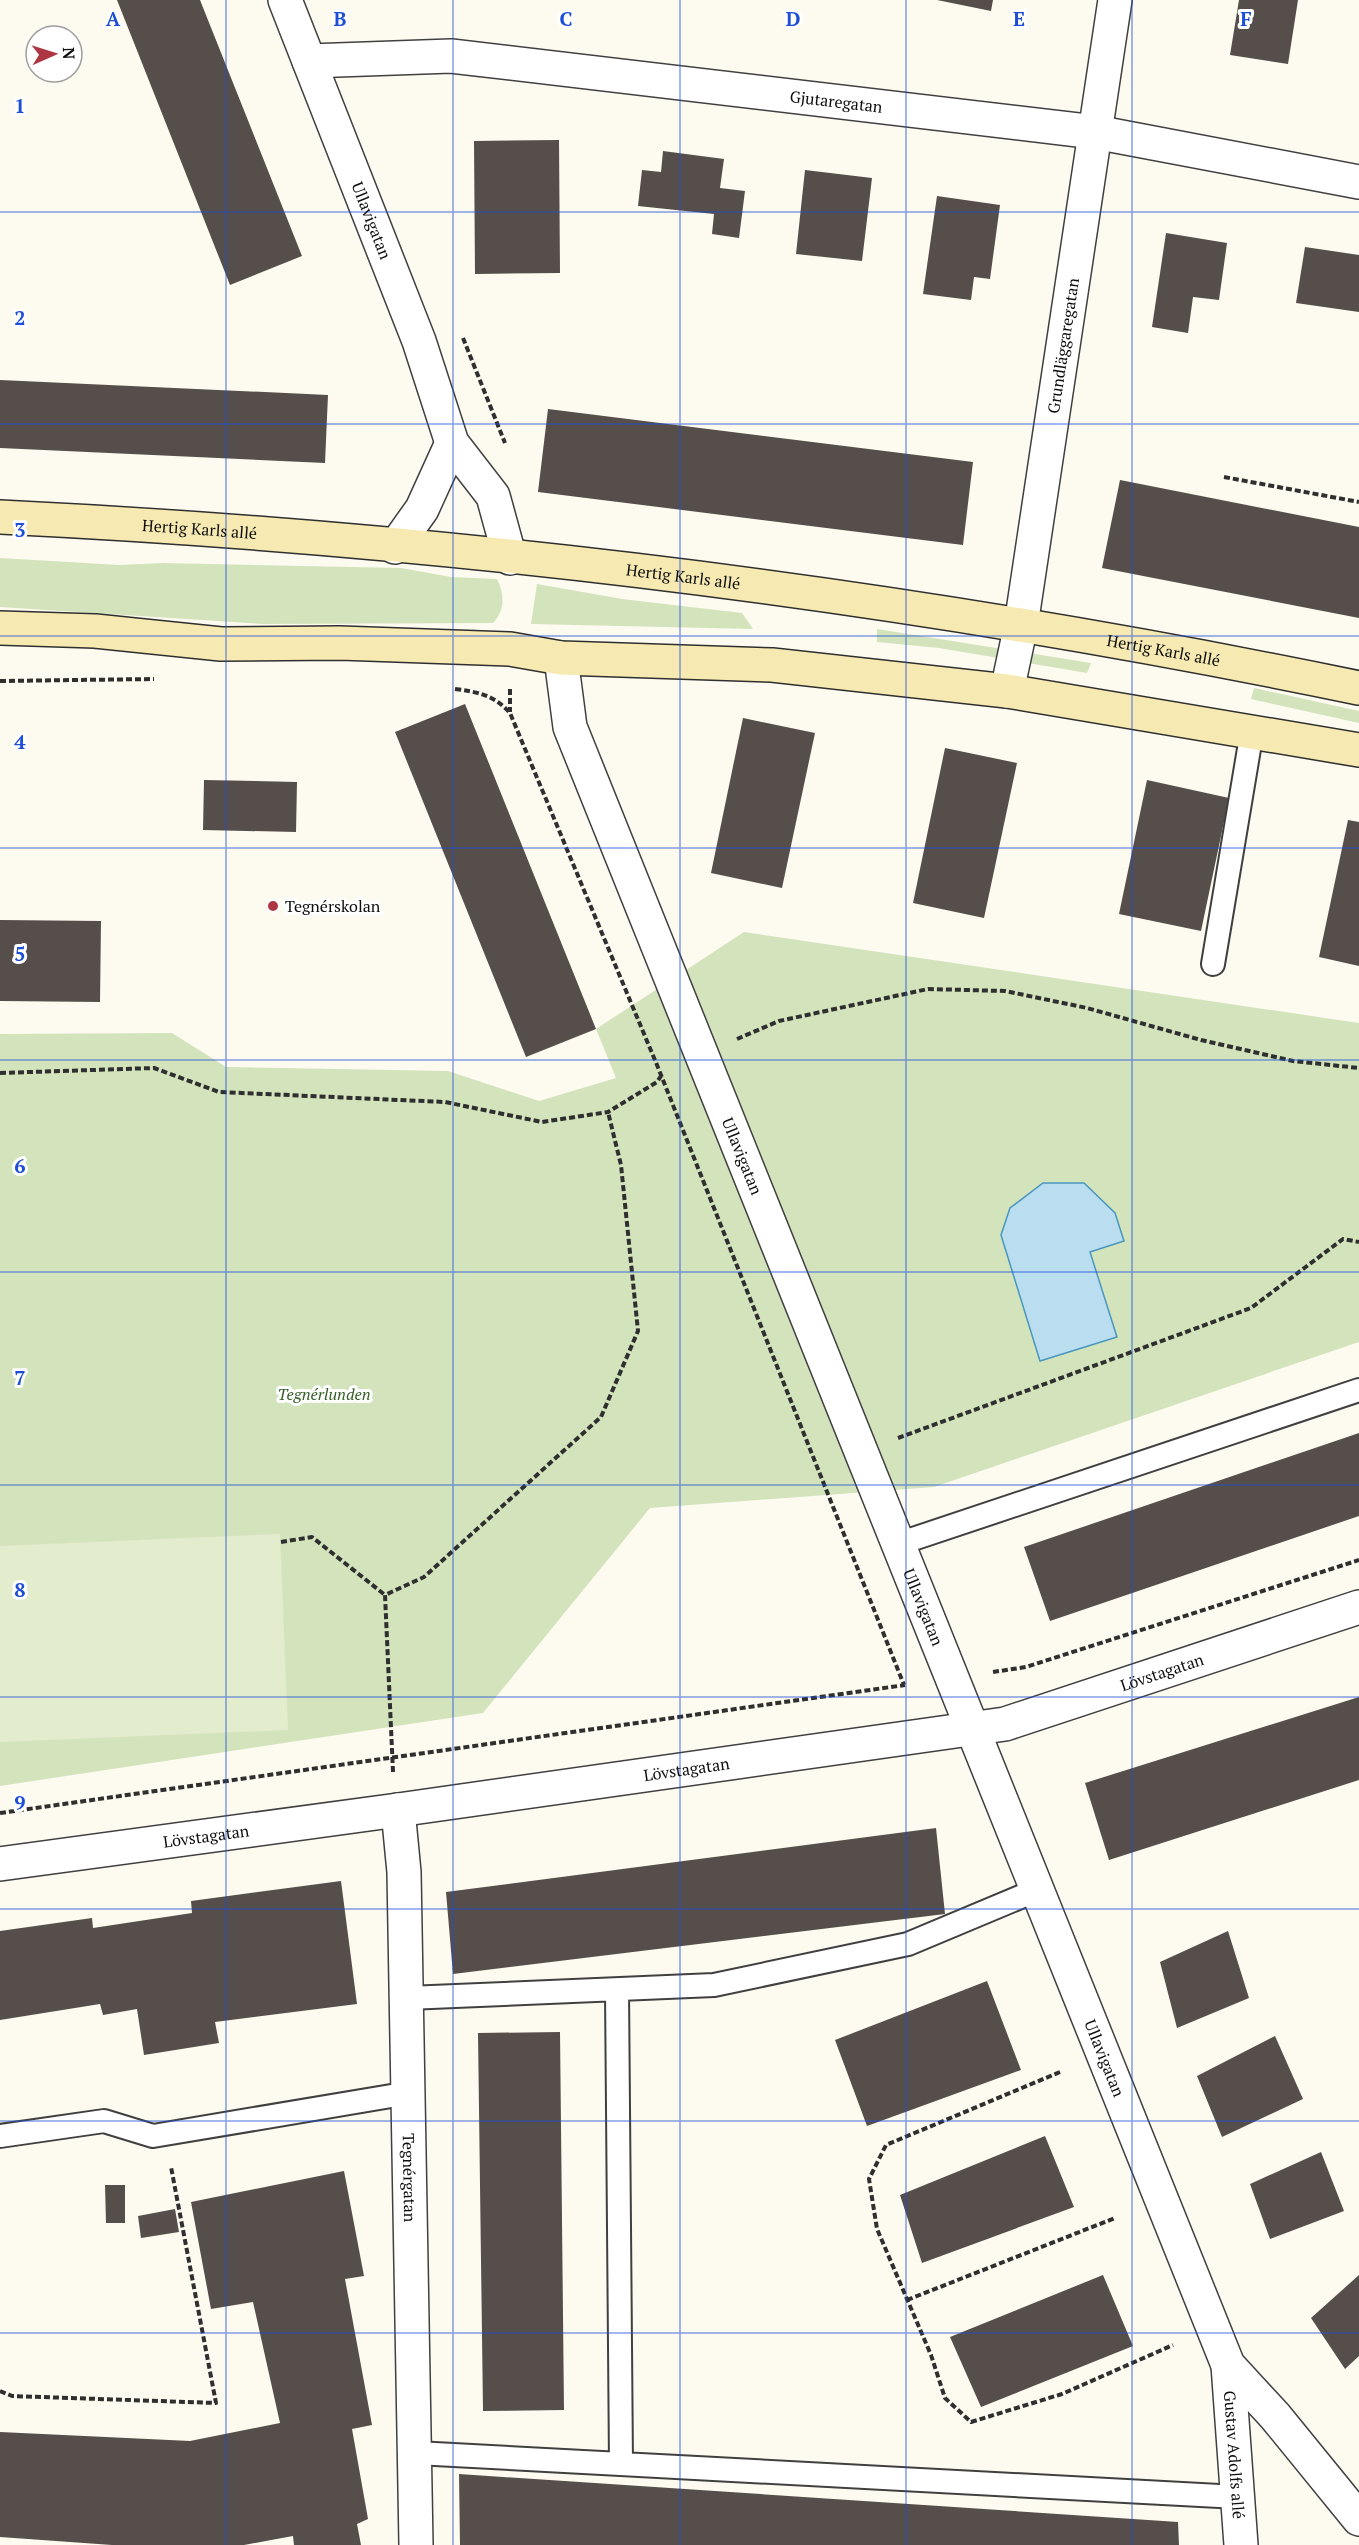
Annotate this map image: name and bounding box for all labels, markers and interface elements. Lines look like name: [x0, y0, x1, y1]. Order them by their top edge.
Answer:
text: A: [106, 5, 121, 32]
text: B: [334, 5, 347, 32]
text: C: [559, 5, 573, 32]
text: D: [786, 5, 800, 32]
text: E: [1013, 5, 1025, 32]
text: F: [1240, 5, 1252, 32]
north arrow: [24, 24, 84, 84]
text: N: [58, 47, 80, 60]
street label: Gjutaregatan: [789, 85, 884, 118]
text: 1: [14, 92, 26, 119]
street label: Ullavigatan: [347, 179, 397, 263]
street label: Grundläggaregatan: [1042, 276, 1084, 415]
text: 2: [14, 304, 26, 331]
street label: Hertig Karls allé: [142, 514, 258, 544]
text: 3: [14, 516, 26, 543]
street label: Hertig Karls allé: [625, 558, 742, 595]
street label: Hertig Karls allé: [1105, 629, 1222, 671]
text: 4: [14, 728, 26, 755]
place label: Tegnérskolan: [285, 895, 381, 917]
marker: Tegnérskolan: [266, 899, 280, 913]
text: 5: [14, 940, 26, 967]
street label: Ullavigatan: [717, 1114, 768, 1198]
text: 6: [14, 1152, 26, 1179]
text: 7: [14, 1364, 26, 1391]
park label: Tegnérlunden: [277, 1383, 371, 1405]
street label: Ullavigatan: [898, 1565, 949, 1649]
text: 8: [14, 1576, 26, 1603]
street label: Lövstagatan: [1117, 1648, 1207, 1696]
street label: Lövstagatan: [642, 1752, 731, 1786]
text: 9: [14, 1789, 26, 1816]
street label: Lövstagatan: [162, 1819, 251, 1853]
street label: Ullavigatan: [1079, 2016, 1130, 2100]
street label: Tegnérgatan: [398, 2133, 421, 2223]
street label: Gustav Adolfs allé: [1219, 2390, 1250, 2520]

